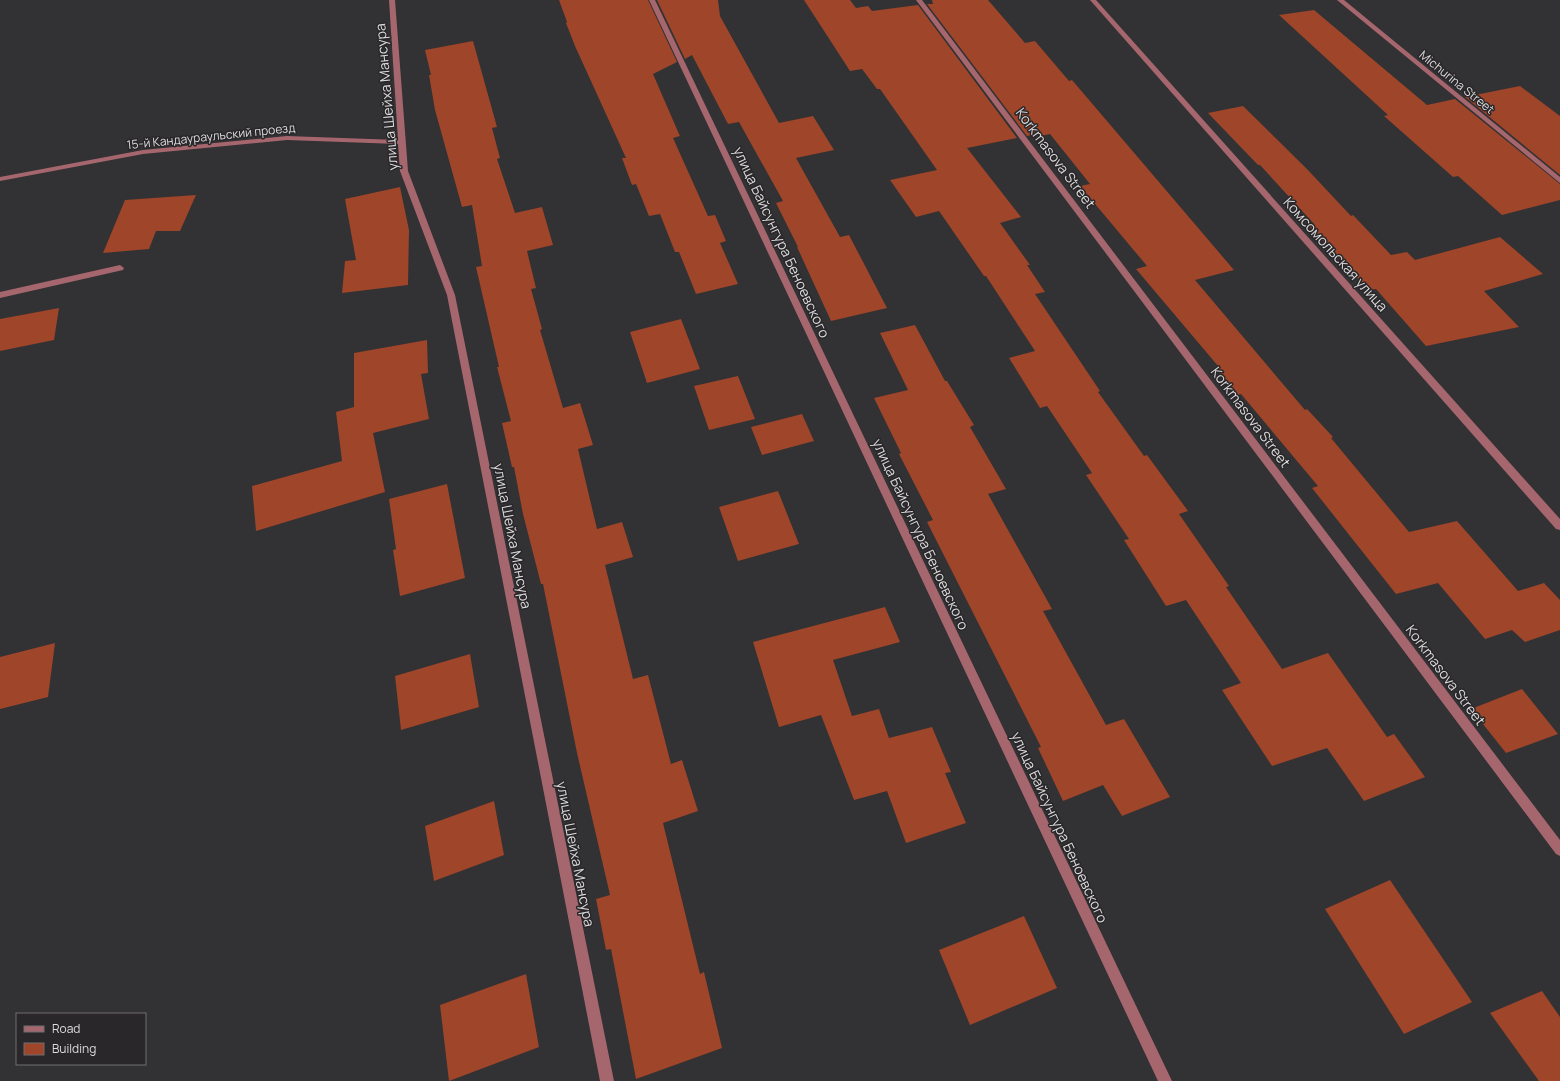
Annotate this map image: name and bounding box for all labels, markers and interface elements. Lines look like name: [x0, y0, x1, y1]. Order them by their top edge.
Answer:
street label: улица Шейха Мансура: [370, 23, 402, 171]
street label: Michurina Street: [1416, 46, 1498, 118]
street label: Korkmasova Street: [1012, 104, 1100, 213]
street label: 15-й Кандаураульский проезд: [126, 119, 296, 153]
street label: улица Байсунгура Беноевского: [729, 143, 835, 341]
street label: Комсомольская улица: [1280, 193, 1392, 315]
street label: Korkmasova Street: [1207, 363, 1295, 472]
street label: улица Байсунгура Беноевского: [868, 435, 974, 633]
street label: улица Шейха Мансура: [490, 462, 536, 610]
street label: Korkmasova Street: [1402, 621, 1490, 730]
street label: улица Байсунгура Беноевского: [1007, 728, 1113, 926]
street label: улица Шейха Мансура: [553, 780, 599, 928]
legend: [16, 1013, 146, 1065]
text: Road: [52, 1020, 80, 1037]
text: Building: [52, 1040, 96, 1057]

